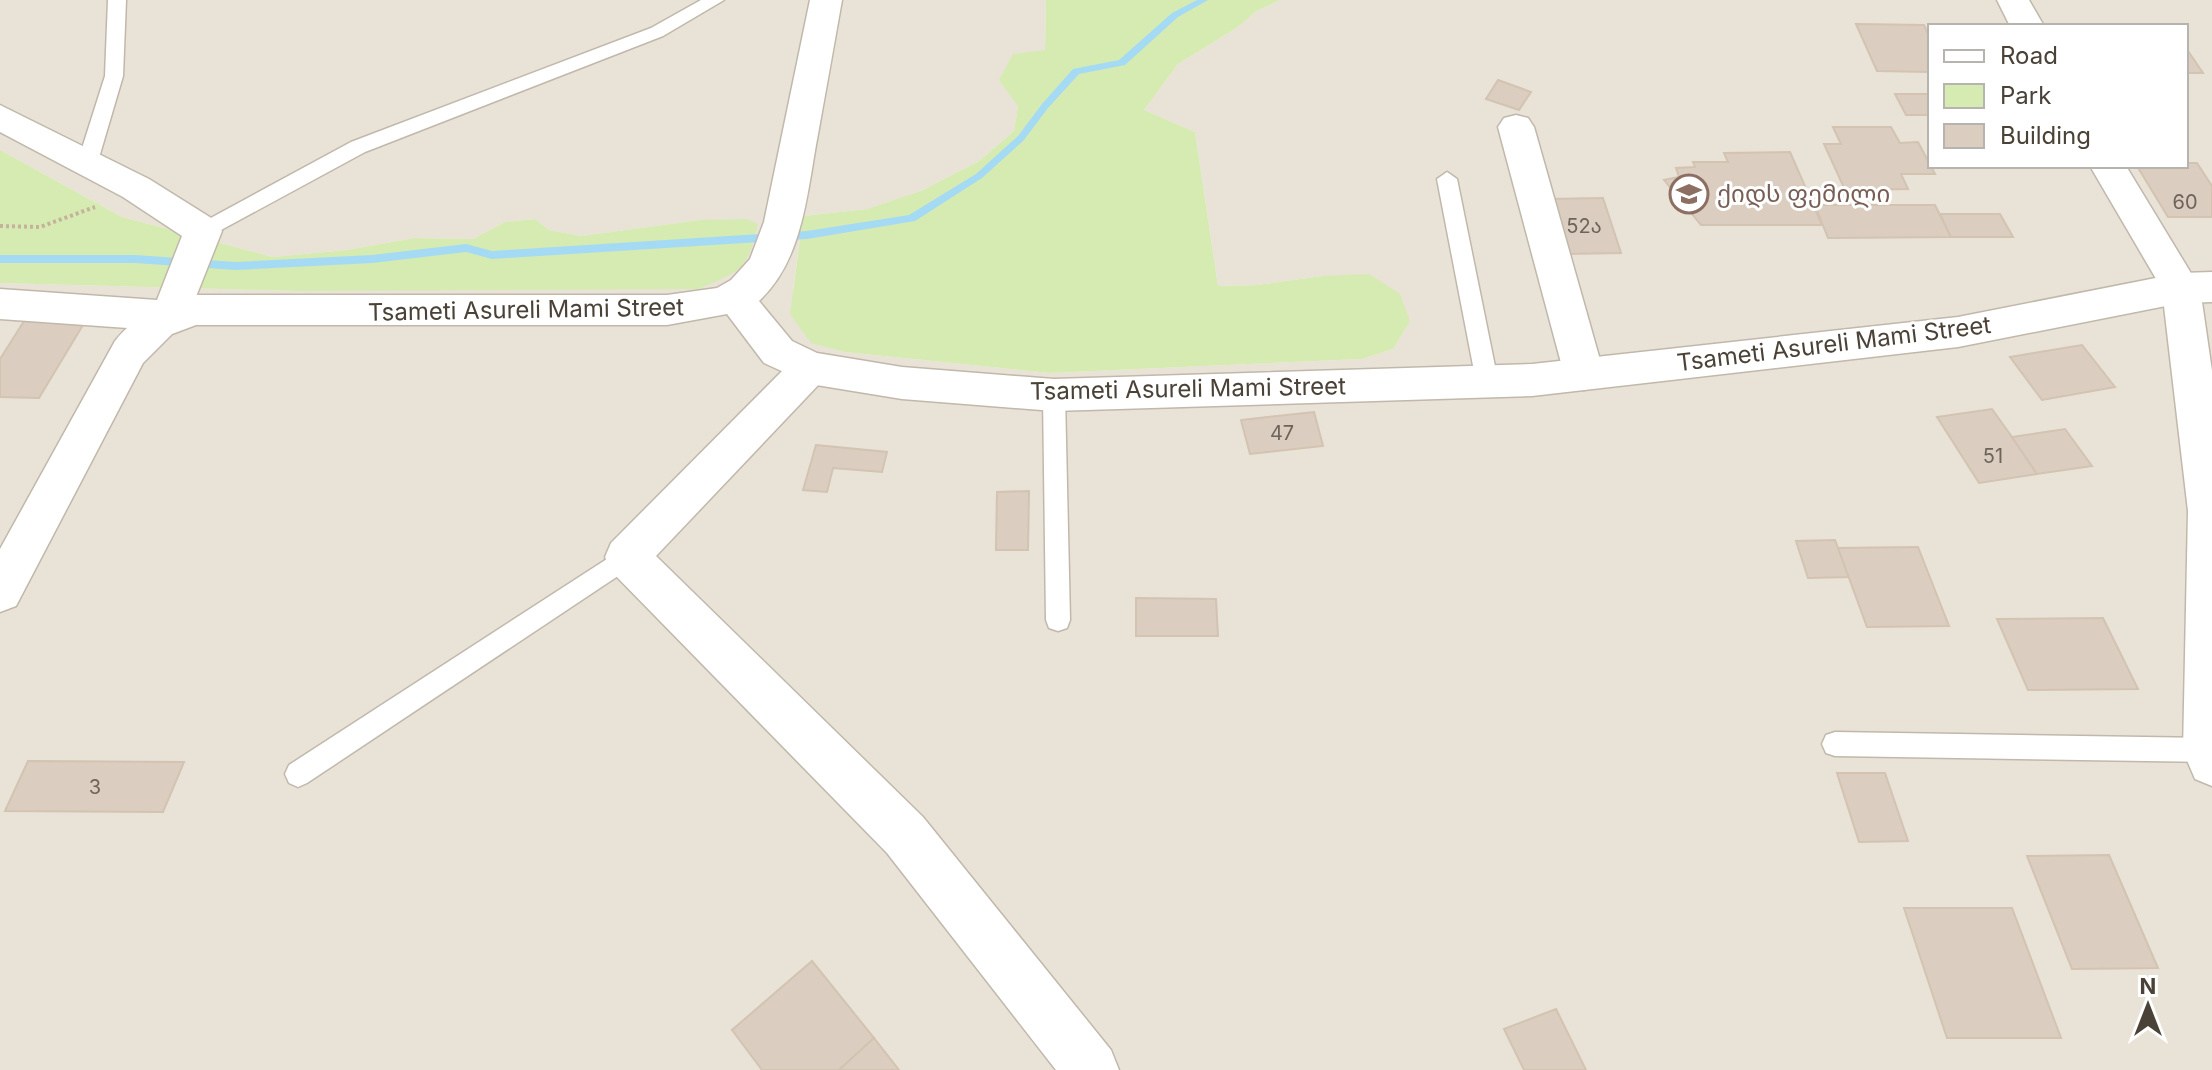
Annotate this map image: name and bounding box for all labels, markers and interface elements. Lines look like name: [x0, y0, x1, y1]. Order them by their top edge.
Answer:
legend: [1928, 24, 2188, 168]
text: Road: [2000, 41, 2058, 70]
text: Park: [2000, 81, 2051, 110]
text: Building: [2000, 121, 2091, 150]
school or university icon: ქიდს ფემილი: [1668, 173, 1710, 215]
place label: ქიდს ფემილი: [1717, 179, 1890, 208]
house number: 60: [2172, 190, 2198, 214]
house number: 52ა: [1566, 214, 1602, 238]
street label: Tsameti Asureli Mami Street: [368, 292, 684, 327]
street label: Tsameti Asureli Mami Street: [1675, 310, 1993, 377]
street label: Tsameti Asureli Mami Street: [1030, 371, 1346, 406]
house number: 47: [1270, 421, 1294, 445]
house number: 51: [1983, 444, 2003, 468]
house number: 3: [89, 775, 101, 799]
north arrow: [2108, 966, 2188, 1046]
text: N: [2140, 973, 2156, 999]

